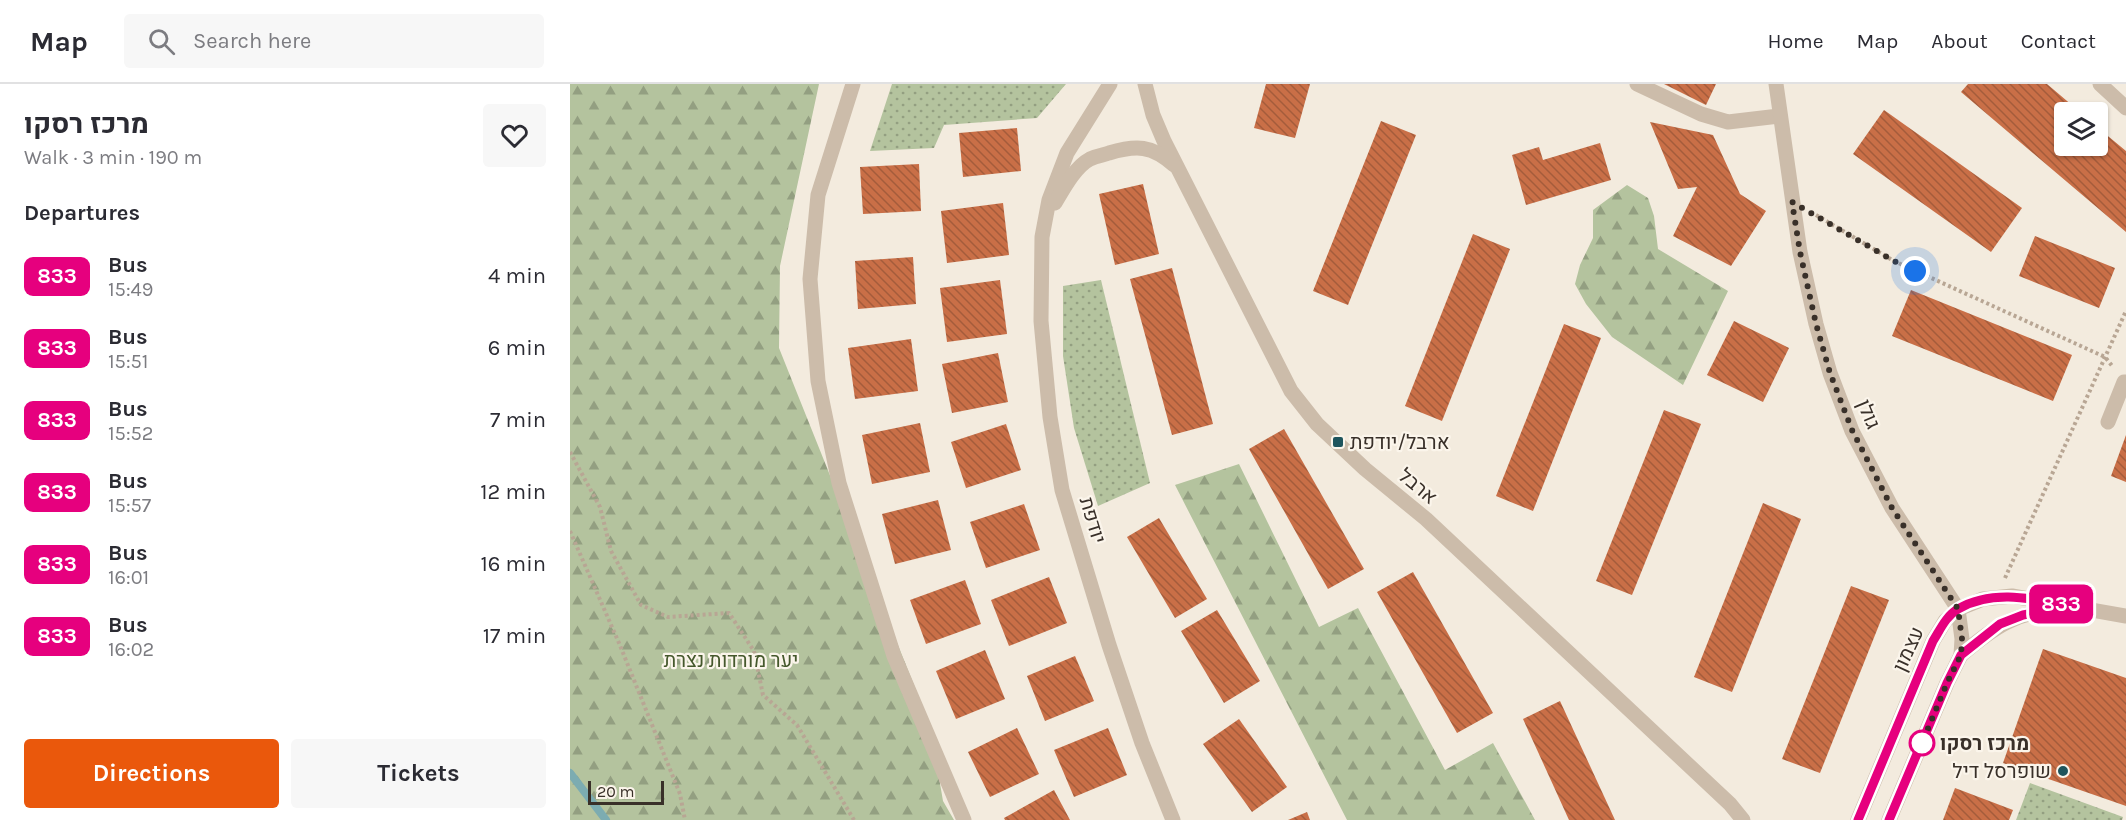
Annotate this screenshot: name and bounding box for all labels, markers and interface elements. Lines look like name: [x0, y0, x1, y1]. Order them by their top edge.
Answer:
search box: [124, 14, 544, 68]
text: Map: [30, 25, 88, 58]
icon: search: [145, 25, 178, 58]
text: Search here: [193, 28, 311, 54]
text: Home: [1768, 29, 1824, 53]
text: Map: [1857, 29, 1898, 53]
text: About: [1931, 29, 1988, 53]
text: Contact: [2021, 29, 2096, 53]
map controls: [2054, 102, 2108, 156]
button: layers: [2054, 102, 2108, 156]
button: heart: [483, 104, 546, 167]
text: מרכז רסקו: [24, 107, 149, 140]
text: Walk · 3 min · 190 m: [24, 146, 202, 169]
text: Departures: [24, 200, 140, 226]
text: Bus: [108, 252, 148, 278]
your location: [1900, 256, 1930, 286]
text: 4 min: [488, 263, 546, 289]
text: 833: [37, 264, 77, 288]
text: 15:49: [108, 278, 153, 301]
text: Bus: [108, 324, 148, 350]
text: 6 min: [488, 335, 546, 361]
text: 833: [37, 336, 77, 360]
text: 15:51: [108, 350, 148, 373]
text: Bus: [108, 396, 148, 422]
street label: גולן: [1852, 396, 1885, 432]
text: 7 min: [490, 407, 546, 433]
text: 833: [37, 408, 77, 432]
text: 15:52: [108, 422, 153, 445]
place label: ארבל/יודפת: [1350, 431, 1449, 454]
marker: ארבל/יודפת: [1331, 435, 1345, 449]
street label: ארבל: [1394, 464, 1442, 509]
text: Bus: [108, 468, 148, 494]
text: 12 min: [480, 479, 546, 505]
text: 833: [37, 480, 77, 504]
text: 15:57: [108, 494, 151, 517]
street label: יודפת: [1075, 494, 1110, 546]
text: Bus: [108, 540, 148, 566]
text: 16 min: [480, 551, 546, 577]
text: 833: [37, 552, 77, 576]
text: 16:01: [108, 566, 149, 589]
line badge: 833: [2026, 584, 2096, 624]
text: 833: [2041, 592, 2081, 616]
text: Bus: [108, 612, 148, 638]
text: 17 min: [483, 623, 546, 649]
street label: עצמון: [1888, 623, 1929, 675]
text: 833: [37, 624, 77, 648]
text: 16:02: [108, 638, 154, 661]
park label: יער מורדות נצרת: [664, 649, 798, 672]
marker: מרכז רסקו: [1909, 730, 1935, 756]
place label: מרכז רסקו: [1940, 732, 2029, 755]
button: Directions: [24, 739, 279, 808]
button: Tickets: [291, 739, 546, 808]
place label: שופרסל דיל: [1952, 760, 2051, 783]
marker: שופרסל דיל: [2056, 764, 2070, 778]
scale bar: [588, 778, 664, 806]
text: 20 m: [597, 782, 635, 801]

